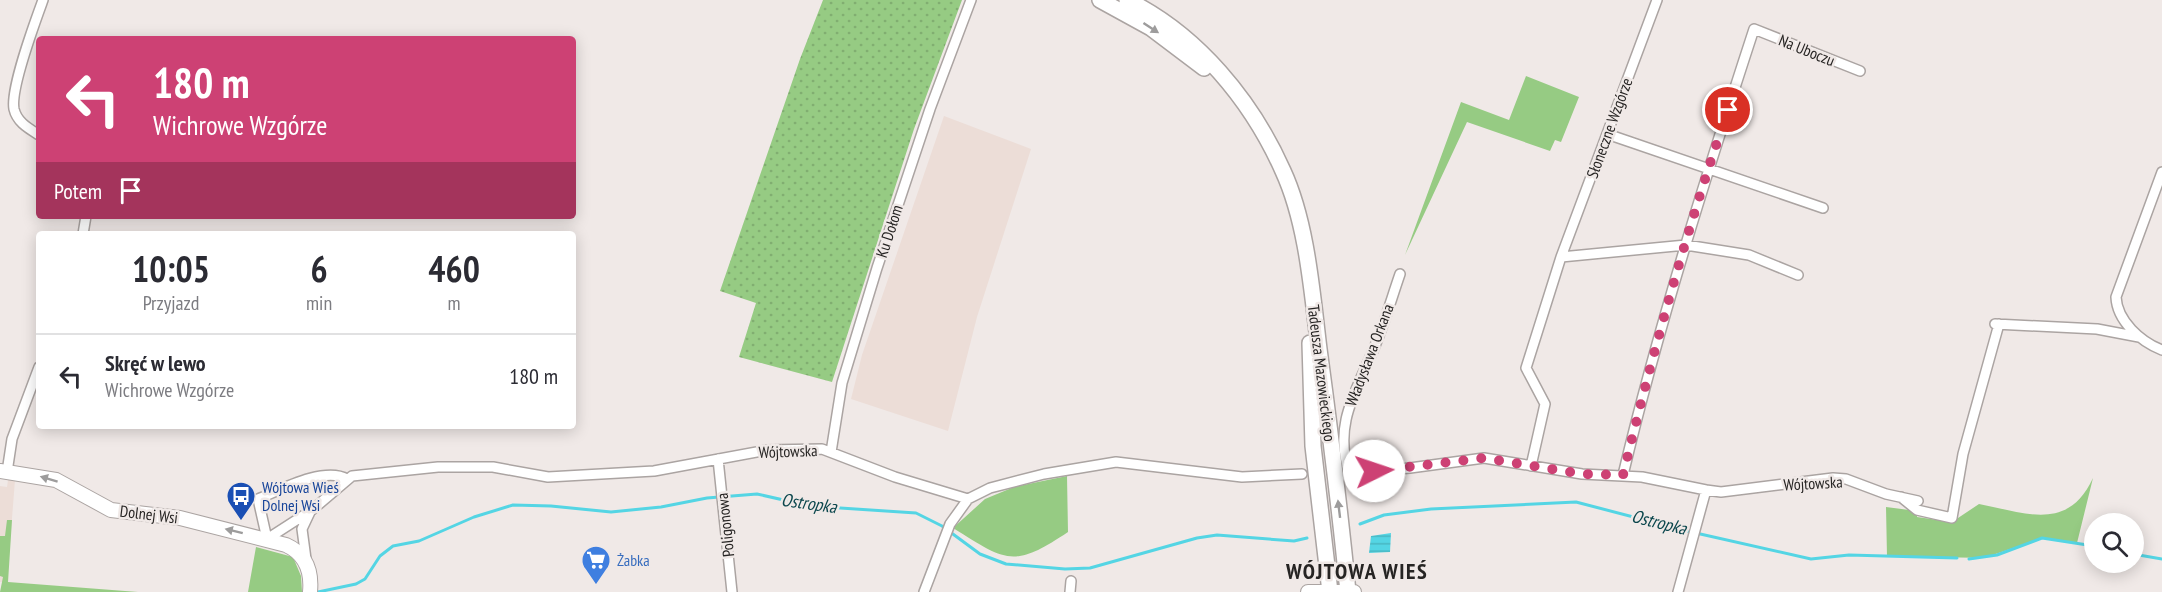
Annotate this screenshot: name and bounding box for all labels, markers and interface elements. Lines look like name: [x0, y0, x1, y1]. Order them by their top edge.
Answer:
one-way arrow: [1143, 23, 1159, 34]
street label: Na Uboczu: [1776, 30, 1838, 70]
text: 180 m: [153, 55, 250, 110]
icon: left: [54, 60, 132, 138]
street label: Słoneczne Wzgórze: [1582, 75, 1636, 181]
pin: [1702, 84, 1753, 135]
icon: arrive: [1711, 93, 1744, 126]
text: Wichrowe Wzgórze: [153, 108, 327, 142]
icon: arrive: [114, 174, 147, 207]
text: Potem: [54, 177, 102, 205]
street label: Ku Dołom: [871, 202, 907, 260]
text: 10:05: [132, 245, 210, 292]
text: 6: [310, 245, 328, 292]
text: 460: [428, 245, 480, 292]
text: Przyjazd: [143, 290, 199, 316]
text: min: [306, 290, 332, 316]
text: m: [448, 290, 461, 316]
street label: Władysława Orkana: [1340, 301, 1398, 409]
street label: Tadeusza Mazowieckiego: [1304, 303, 1340, 443]
text: Skręć w lewo: [105, 349, 206, 377]
icon: left: [54, 360, 87, 393]
text: 180 m: [509, 362, 558, 390]
text: Wichrowe Wzgórze: [105, 377, 234, 403]
position arrow: [1342, 439, 1406, 503]
street label: Wójtowska: [758, 440, 818, 462]
street label: Wójtowska: [1783, 471, 1843, 495]
one-way arrow: [40, 474, 58, 483]
place label: Wójtowa Wieś Dolnej Wsi: [262, 477, 339, 515]
bus stop icon: Wójtowa Wieś Dolnej Wsi: [225, 480, 257, 522]
water label: Ostropka: [780, 488, 839, 518]
street label: Poligonowa: [712, 492, 738, 558]
one-way arrow: [1334, 499, 1344, 518]
street label: Dolnej Wsi: [119, 501, 179, 527]
water label: Ostropka: [1629, 504, 1690, 540]
map controls: [2084, 513, 2144, 573]
button: search: [2084, 513, 2144, 573]
one-way arrow: [225, 526, 243, 536]
supermarket icon: Żabka: [580, 544, 612, 586]
place label: Żabka: [617, 550, 650, 570]
district label: WÓJTOWA WIEŚ: [1285, 557, 1428, 585]

